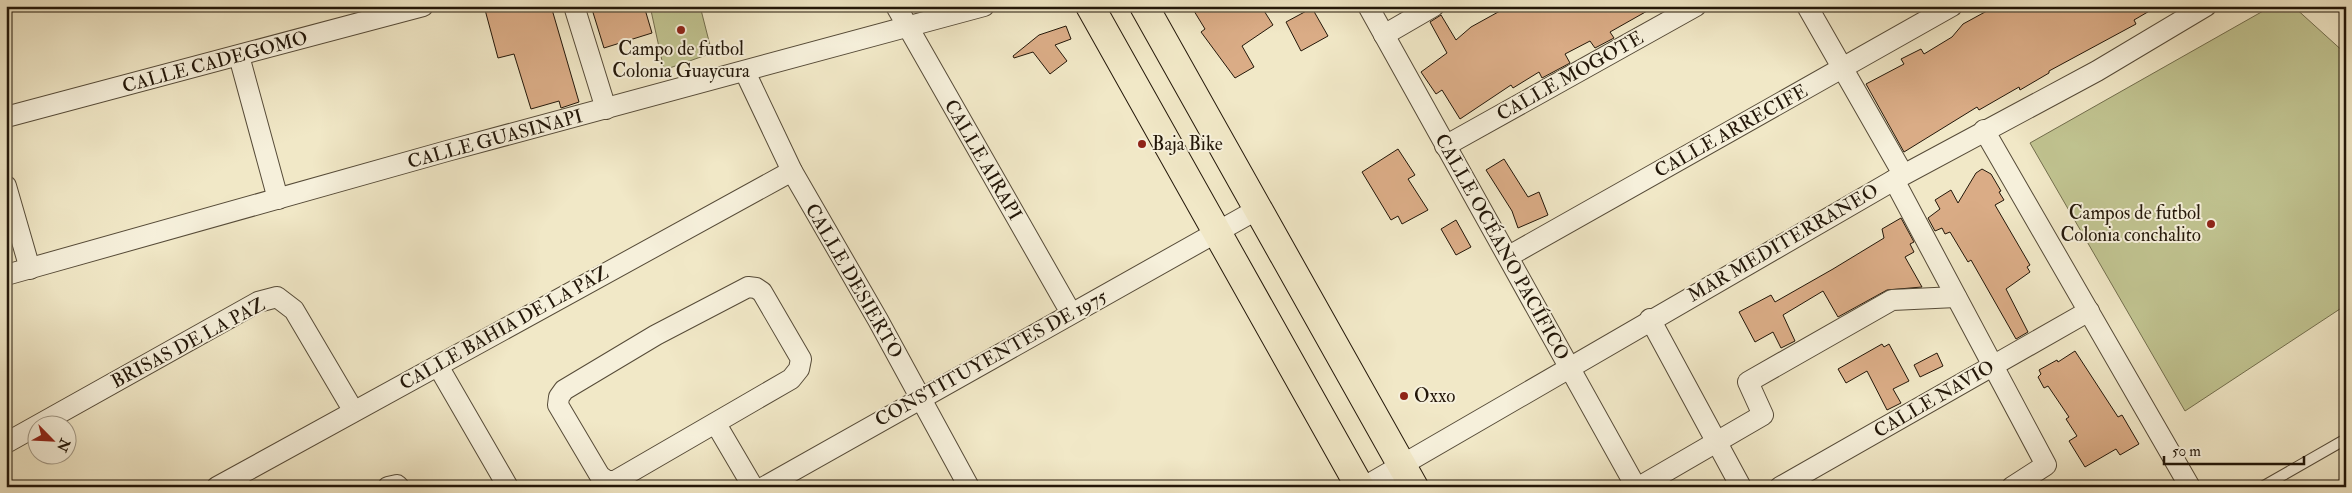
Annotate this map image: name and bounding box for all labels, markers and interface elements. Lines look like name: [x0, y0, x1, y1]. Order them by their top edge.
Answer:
marker: Campo de futbol Colonia Guaycura: [675, 24, 687, 36]
street label: CALLE CADEGOMO: [120, 26, 310, 98]
street label: CALLE MOGOTE: [1492, 26, 1648, 126]
place label: Campo de futbol Colonia Guaycura: [612, 37, 750, 83]
street label: CALLE ARRECIFE: [1650, 79, 1812, 183]
street label: CALLE AIRAPI: [939, 95, 1027, 225]
street label: CALLE GUASINAPI: [405, 104, 585, 174]
street label: CALLE OCÉANO PACÍFICO: [1430, 129, 1576, 364]
place label: Baja Bike: [1152, 132, 1223, 156]
marker: Baja Bike: [1136, 138, 1148, 150]
street label: MAR MEDITERRANEO: [1683, 179, 1883, 307]
street label: CALLE DESIERTO: [800, 199, 908, 363]
place label: Campos de futbol Colonia conchalito: [2060, 201, 2201, 247]
marker: Campos de futbol Colonia conchalito: [2205, 218, 2217, 230]
street label: CALLE BAHIA DE LA PAZ: [395, 261, 613, 395]
street label: CONSTITUYENTES DE 1975: [871, 284, 1112, 432]
street label: BRISAS DE LA PAZ: [107, 292, 269, 394]
street label: CALLE NAVIO: [1869, 355, 1999, 443]
place label: Oxxo: [1414, 384, 1455, 408]
marker: Oxxo: [1398, 390, 1410, 402]
north arrow: [28, 416, 78, 466]
scale bar: [2164, 433, 2304, 465]
text: N: [53, 435, 74, 455]
text: 50 m: [2172, 442, 2201, 461]

